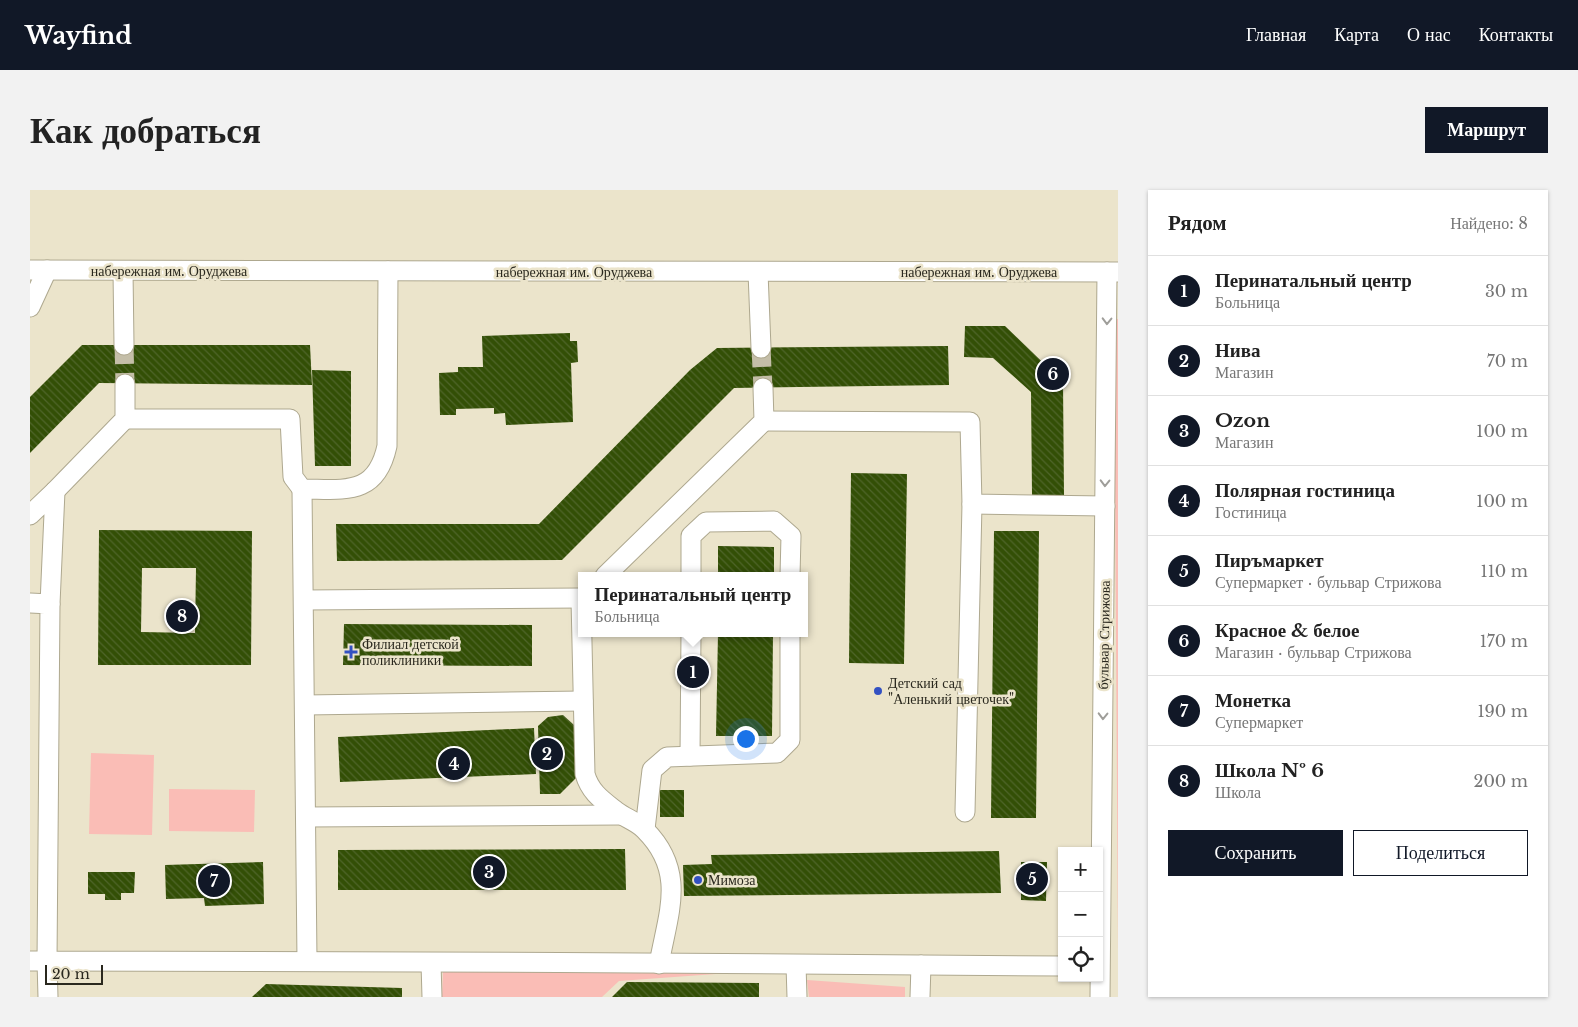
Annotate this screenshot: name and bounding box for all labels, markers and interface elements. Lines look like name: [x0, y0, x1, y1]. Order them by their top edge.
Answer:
text: Wayfind: [25, 21, 132, 50]
text: Главная: [1246, 24, 1306, 46]
text: Карта: [1334, 24, 1379, 46]
text: О нас: [1407, 24, 1451, 46]
text: Контакты: [1479, 24, 1553, 46]
button: Маршрут: [1425, 107, 1548, 153]
text: Как добраться: [30, 109, 261, 152]
text: Рядом: [1168, 210, 1227, 236]
text: Найдено: 8: [1450, 213, 1528, 233]
street label: набережная им. Оруджева: [91, 262, 248, 280]
street label: набережная им. Оруджева: [496, 263, 653, 281]
street label: набережная им. Оруджева: [901, 263, 1058, 281]
text: Перинатальный центр: [1215, 269, 1412, 292]
text: 1: [1181, 281, 1187, 301]
text: 30 m: [1485, 281, 1528, 301]
text: Больница: [1215, 292, 1280, 312]
one-way arrow: [1102, 318, 1112, 325]
text: Нива: [1215, 339, 1261, 362]
text: 2: [1179, 351, 1189, 371]
text: 70 m: [1487, 351, 1528, 371]
pin: 6: [1037, 355, 1069, 393]
text: Магазин: [1215, 362, 1273, 382]
text: Ozon: [1215, 409, 1270, 432]
text: 3: [1179, 421, 1189, 441]
text: 100 m: [1476, 421, 1528, 441]
text: Магазин: [1215, 432, 1273, 452]
text: Полярная гостиница: [1215, 479, 1395, 502]
one-way arrow: [1100, 480, 1110, 488]
text: 4: [1179, 491, 1189, 511]
text: 100 m: [1476, 491, 1528, 511]
text: Гостиница: [1215, 502, 1287, 522]
text: Пиръмаркет: [1215, 549, 1324, 572]
text: 5: [1179, 561, 1189, 581]
text: 110 m: [1481, 561, 1528, 581]
popup: [578, 572, 808, 637]
text: Супермаркет · бульвар Стрижова: [1215, 572, 1442, 592]
street label: бульвар Стрижова: [1094, 580, 1114, 690]
text: Перинатальный центр: [595, 583, 791, 606]
pin: 8: [166, 597, 198, 635]
text: Больница: [595, 606, 660, 626]
text: Красное & белое: [1215, 619, 1359, 642]
text: 6: [1179, 631, 1189, 651]
text: 170 m: [1480, 631, 1528, 651]
place label: Филиал детской поликлиники: [362, 635, 459, 669]
text: Магазин · бульвар Стрижова: [1215, 642, 1412, 662]
marker: Филиал детской поликлиники: [344, 645, 358, 659]
pin: 1: [677, 653, 709, 691]
place label: Детский сад "Аленький цветочек": [888, 674, 1014, 708]
marker: Детский сад "Аленький цветочек": [872, 685, 884, 697]
text: Монетка: [1215, 689, 1291, 712]
text: 7: [1180, 701, 1188, 721]
text: 190 m: [1477, 701, 1528, 721]
one-way arrow: [1098, 712, 1108, 720]
text: Супермаркет: [1215, 712, 1303, 732]
your location: [733, 726, 759, 752]
pin: 2: [531, 735, 563, 773]
pin: 4: [438, 745, 470, 783]
text: Школа № 6: [1215, 759, 1324, 782]
text: 8: [1179, 771, 1189, 791]
text: 200 m: [1474, 771, 1528, 791]
text: Школа: [1215, 782, 1261, 802]
button: Сохранить: [1168, 830, 1343, 876]
button: Поделиться: [1353, 830, 1528, 876]
map controls: [1058, 847, 1103, 982]
button: +: [1058, 847, 1103, 892]
pin: 3: [473, 853, 505, 891]
pin: 5: [1016, 860, 1048, 898]
pin: 7: [198, 862, 230, 900]
place label: Мимоза: [708, 871, 756, 889]
marker: Мимоза: [692, 874, 704, 886]
button: −: [1058, 892, 1103, 937]
button: locate: [1058, 937, 1103, 982]
scale bar: [45, 962, 102, 985]
text: 20 m: [52, 965, 90, 983]

